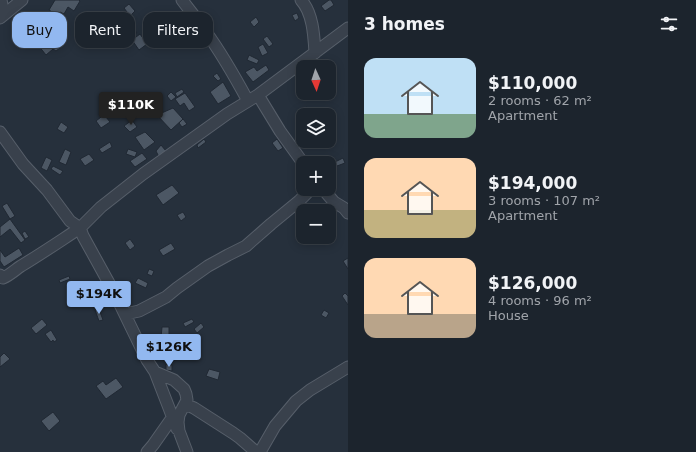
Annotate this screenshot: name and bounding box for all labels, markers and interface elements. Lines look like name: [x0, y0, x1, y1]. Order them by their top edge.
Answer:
chip: Buy: [12, 12, 67, 48]
chip: Rent: [75, 12, 135, 48]
chip: Filters: [143, 12, 213, 48]
icon: filters: [658, 13, 680, 35]
text: 3 homes: [364, 14, 445, 34]
north arrow: [296, 60, 336, 100]
map controls: [296, 60, 336, 244]
text: $110,000: [488, 73, 577, 93]
icon: home: [396, 74, 444, 122]
pin: $110K: [103, 92, 159, 126]
text: 2 rooms · 62 m²: [488, 93, 592, 108]
text: $110K: [108, 97, 154, 112]
button: layers: [296, 108, 336, 148]
text: Apartment: [488, 108, 558, 123]
button: +: [296, 156, 336, 196]
text: $194,000: [488, 173, 577, 193]
icon: home: [396, 174, 444, 222]
text: 3 rooms · 107 m²: [488, 193, 600, 208]
button: −: [296, 204, 336, 244]
text: Apartment: [488, 208, 558, 223]
text: $126,000: [488, 273, 577, 293]
icon: home: [396, 274, 444, 322]
pin: $194K: [71, 281, 127, 315]
text: $194K: [76, 286, 122, 301]
text: 4 rooms · 96 m²: [488, 293, 592, 308]
text: House: [488, 308, 529, 323]
pin: $126K: [141, 334, 197, 368]
text: $126K: [146, 339, 192, 354]

